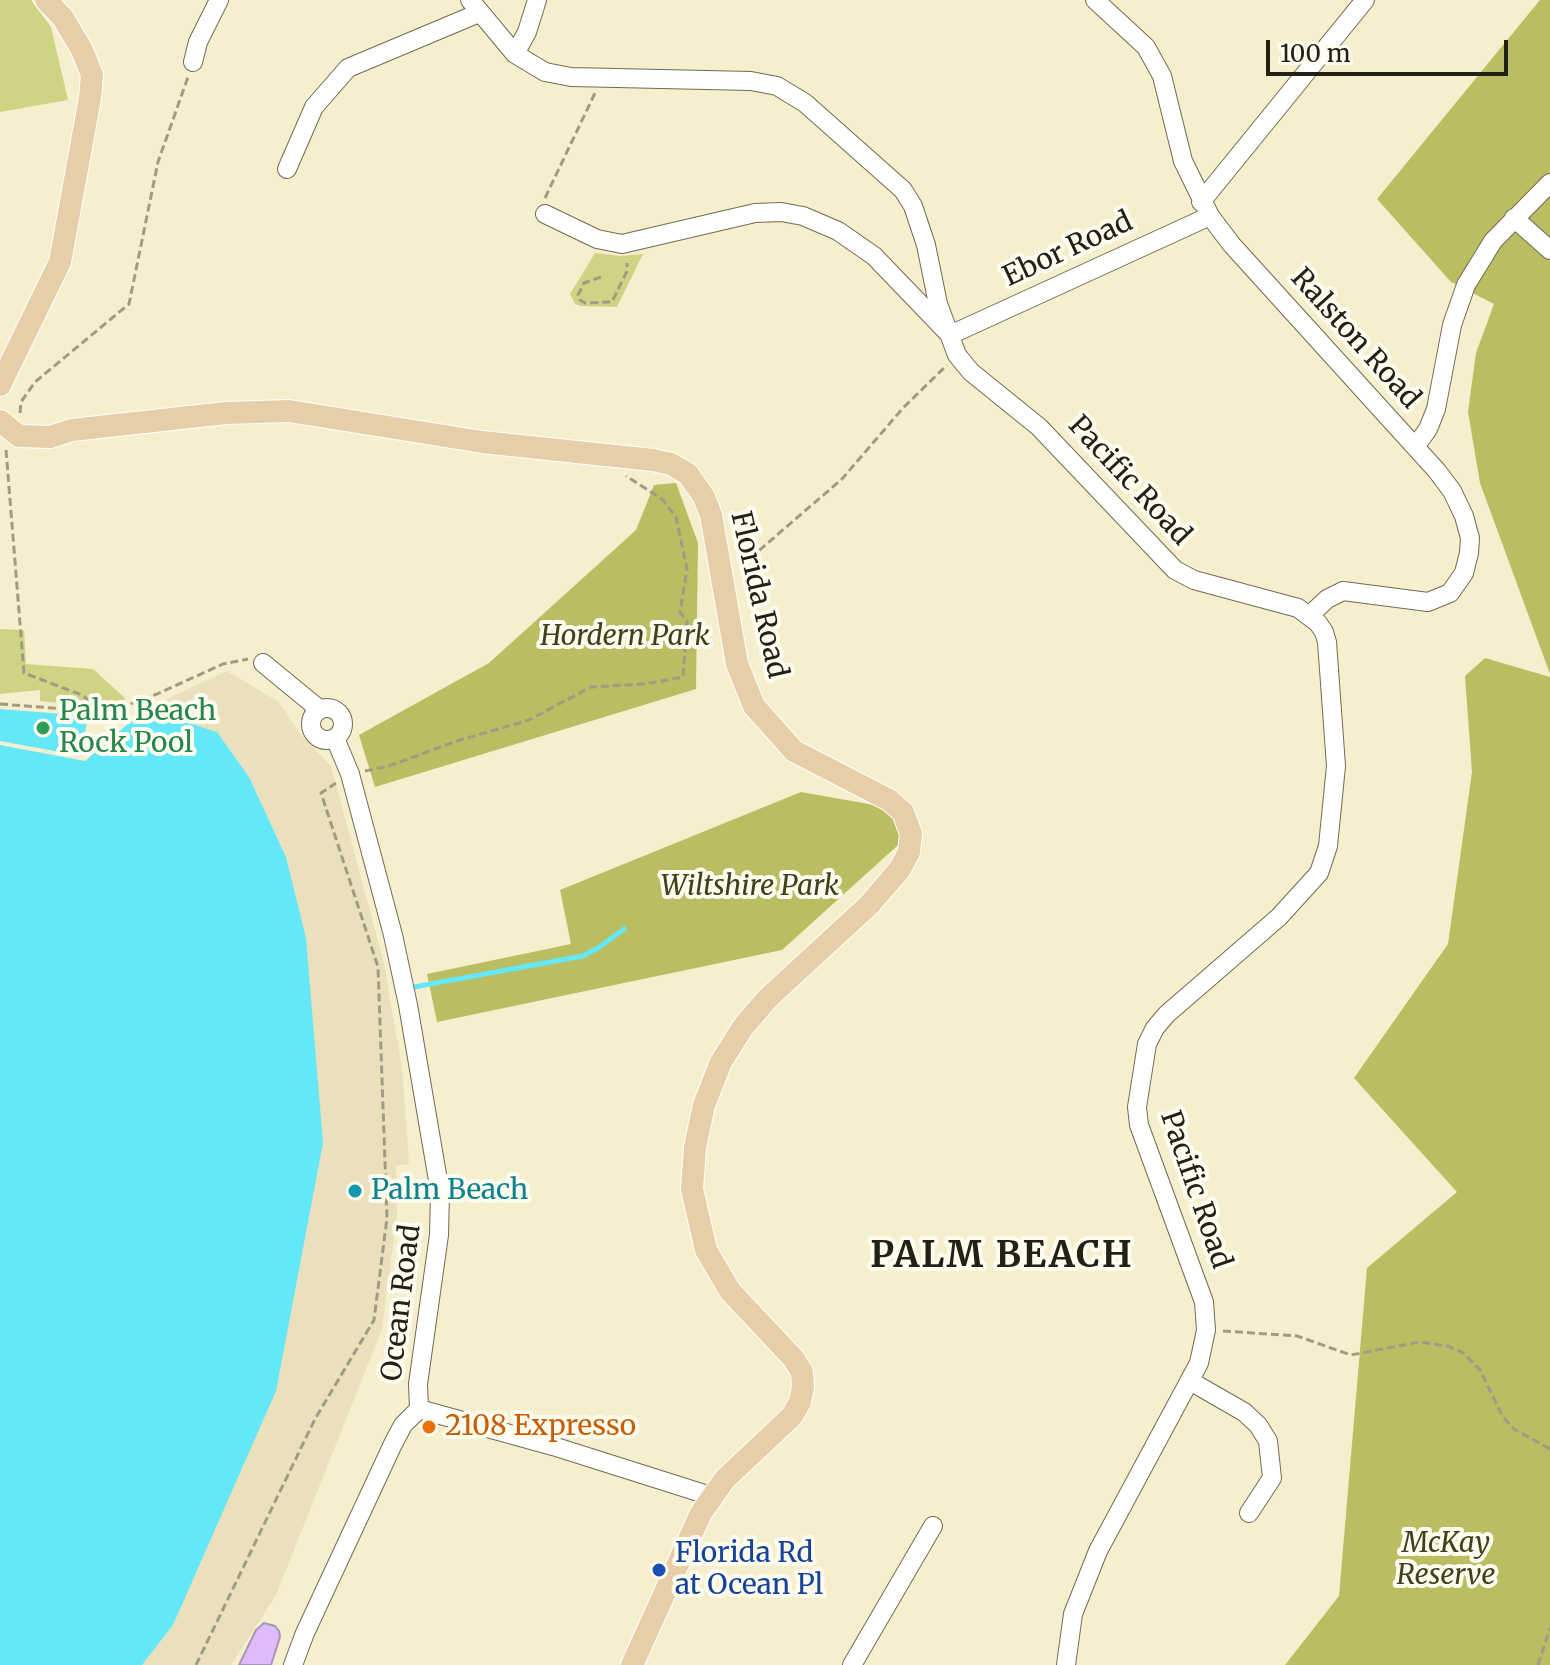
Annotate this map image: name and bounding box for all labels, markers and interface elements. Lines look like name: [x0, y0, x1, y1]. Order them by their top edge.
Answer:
scale bar: [1270, 24, 1512, 74]
text: 100 m: [1280, 38, 1350, 69]
street label: Ebor Road: [998, 205, 1138, 295]
street label: Ralston Road: [1283, 262, 1427, 416]
street label: Pacific Road: [1061, 409, 1197, 553]
street label: Florida Road: [722, 508, 794, 682]
park label: Hordern Park: [540, 620, 710, 654]
place label: Palm Beach Rock Pool: [59, 695, 216, 761]
marker: Palm Beach Rock Pool: [34, 719, 52, 737]
park label: Wiltshire Park: [661, 870, 839, 904]
street label: Pacific Road: [1152, 1107, 1238, 1273]
place label: Palm Beach: [371, 1174, 528, 1208]
marker: Palm Beach: [346, 1182, 364, 1200]
street label: Ocean Road: [376, 1223, 428, 1383]
district label: PALM BEACH: [870, 1235, 1134, 1279]
place label: 2108 Expresso: [445, 1410, 636, 1444]
marker: 2108 Expresso: [420, 1418, 438, 1436]
park label: McKay Reserve: [1397, 1527, 1495, 1593]
place label: Florida Rd at Ocean Pl: [675, 1537, 823, 1603]
marker: Florida Rd at Ocean Pl: [650, 1561, 668, 1579]

